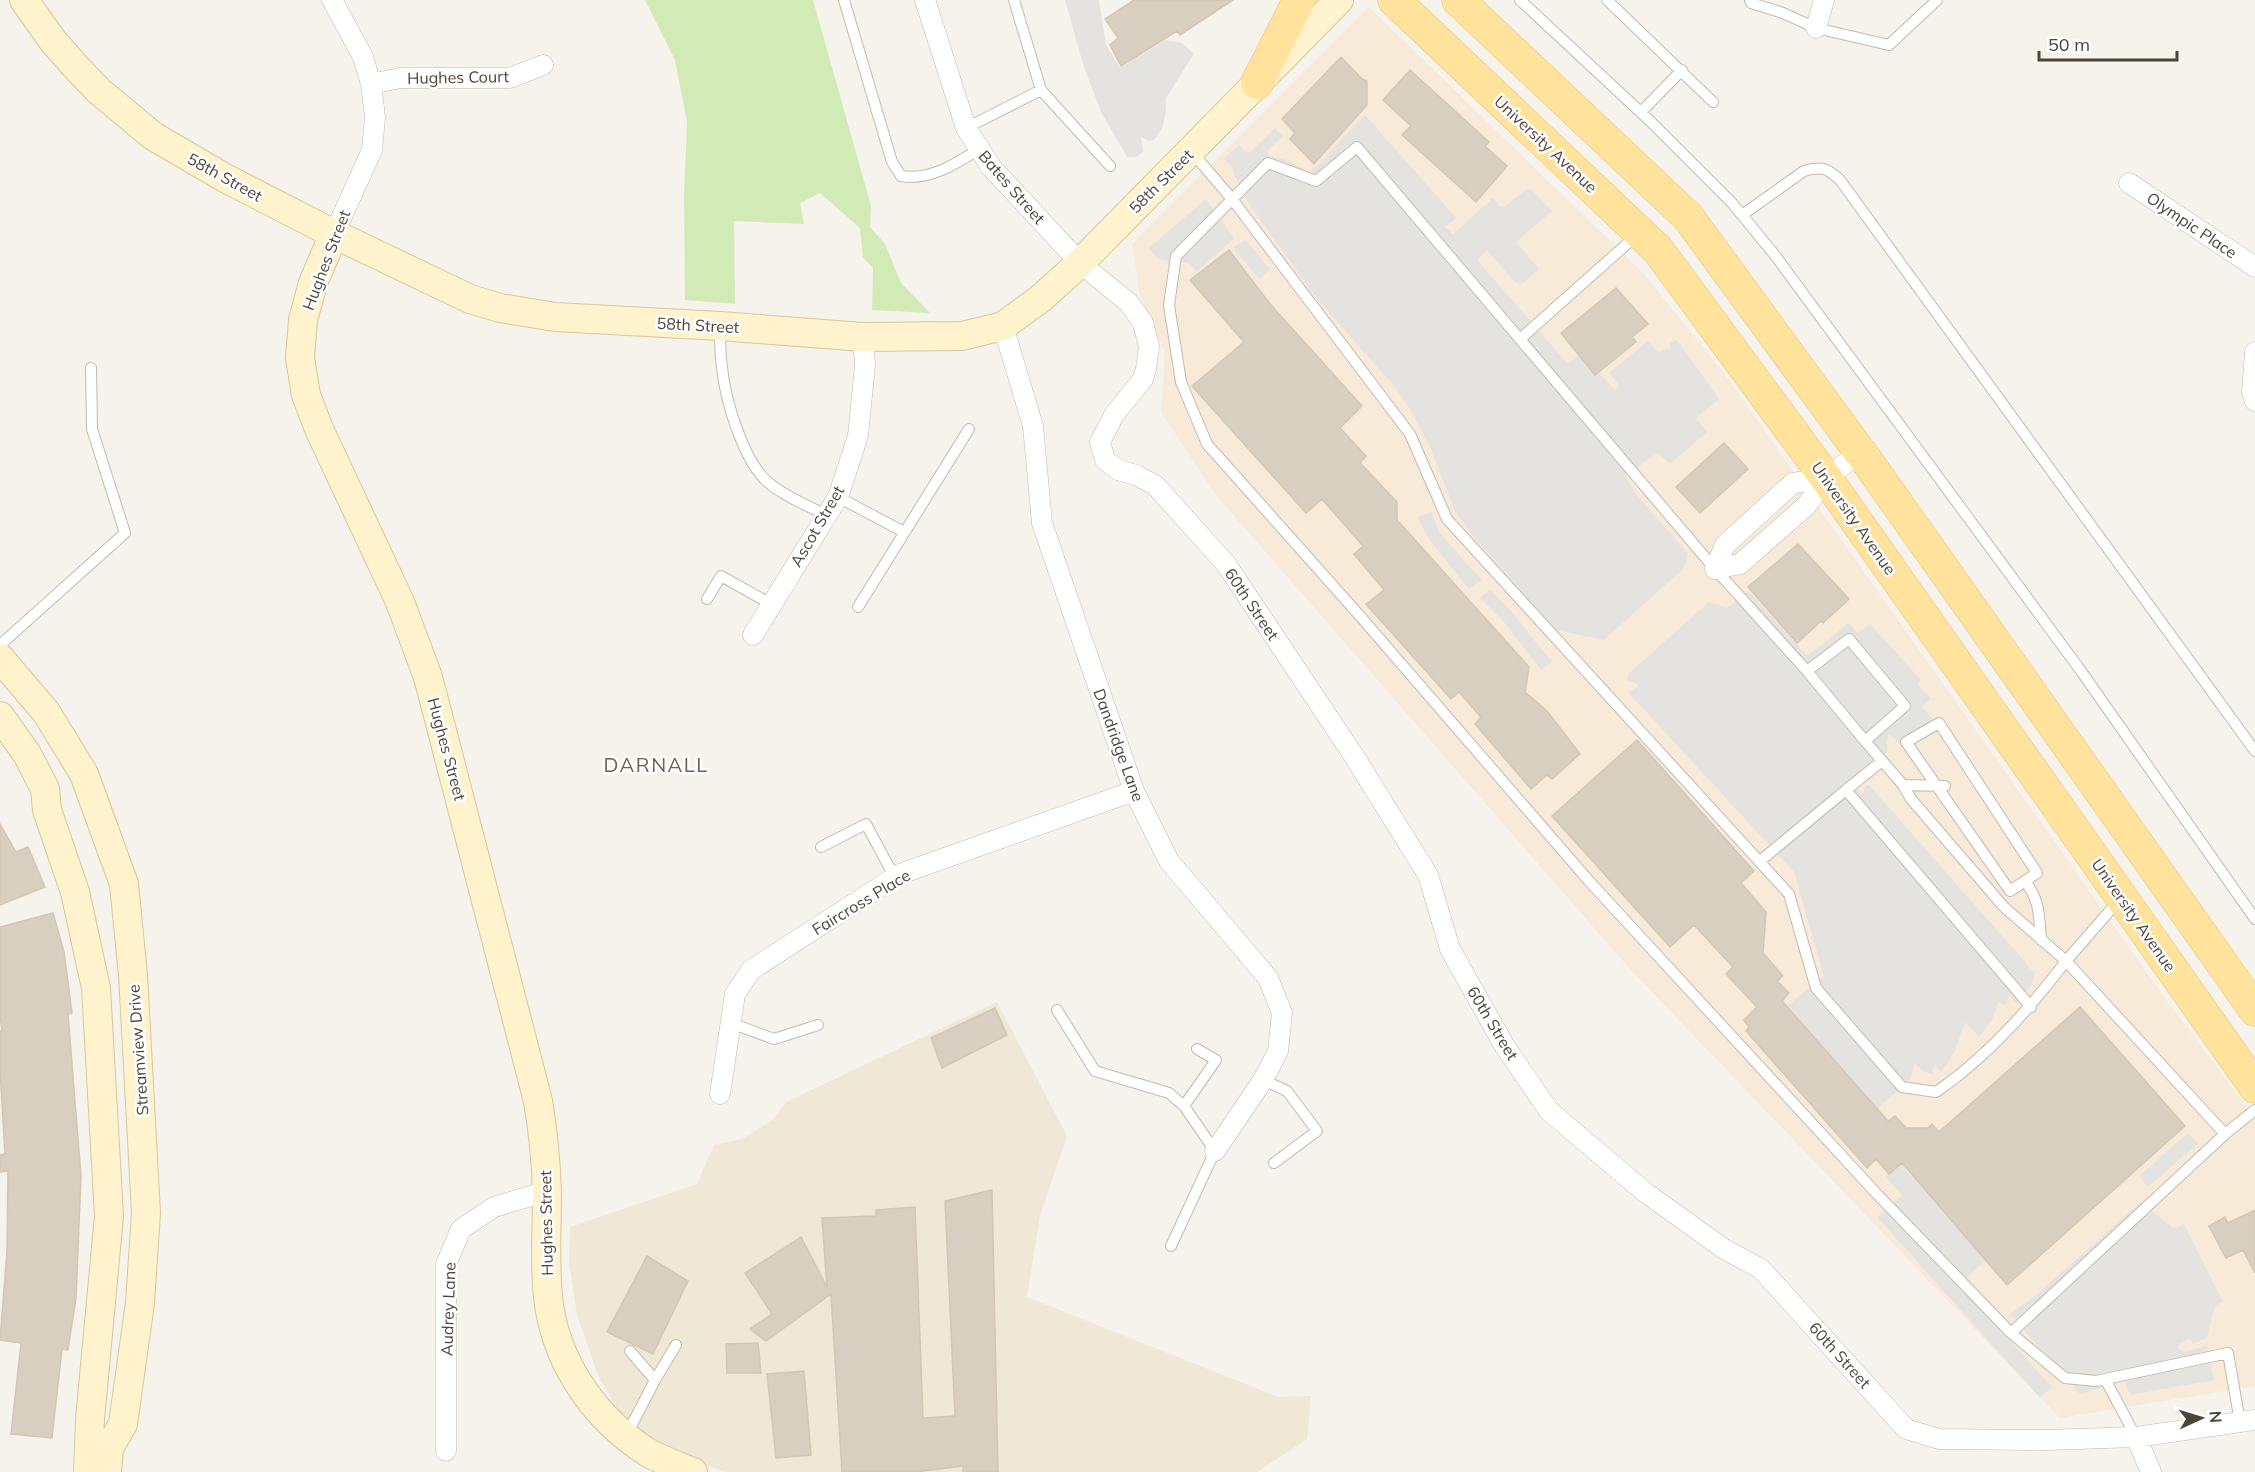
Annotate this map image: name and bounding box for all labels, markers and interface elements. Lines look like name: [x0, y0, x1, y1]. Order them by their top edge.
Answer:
scale bar: [2039, 24, 2177, 62]
text: 50 m: [2048, 33, 2090, 56]
street label: Hughes Court: [407, 66, 510, 88]
street label: University Avenue: [1490, 91, 1602, 197]
street label: 58th Street: [1125, 144, 1198, 217]
street label: Bates Street: [975, 146, 1050, 228]
street label: 58th Street: [184, 148, 266, 206]
street label: Olympic Place: [2143, 187, 2241, 263]
street label: Hughes Street: [298, 207, 354, 313]
street label: 58th Street: [656, 313, 740, 337]
street label: University Avenue: [1808, 458, 1900, 578]
street label: Ascot Street: [786, 481, 848, 570]
street label: 60th Street: [1221, 564, 1284, 644]
street label: Dandridge Lane: [1089, 686, 1149, 804]
street label: Hughes Street: [424, 695, 470, 803]
district label: DARNALL: [603, 752, 709, 777]
street label: University Avenue: [2088, 855, 2180, 975]
street label: Faircross Place: [808, 865, 914, 939]
street label: 60th Street: [1463, 982, 1523, 1064]
street label: Streamview Drive: [123, 984, 153, 1116]
street label: Hughes Street: [535, 1170, 557, 1276]
street label: Audrey Lane: [436, 1262, 460, 1356]
street label: 60th Street: [1805, 1318, 1875, 1393]
north arrow: [2171, 1388, 2231, 1448]
text: N: [2206, 1410, 2226, 1424]

